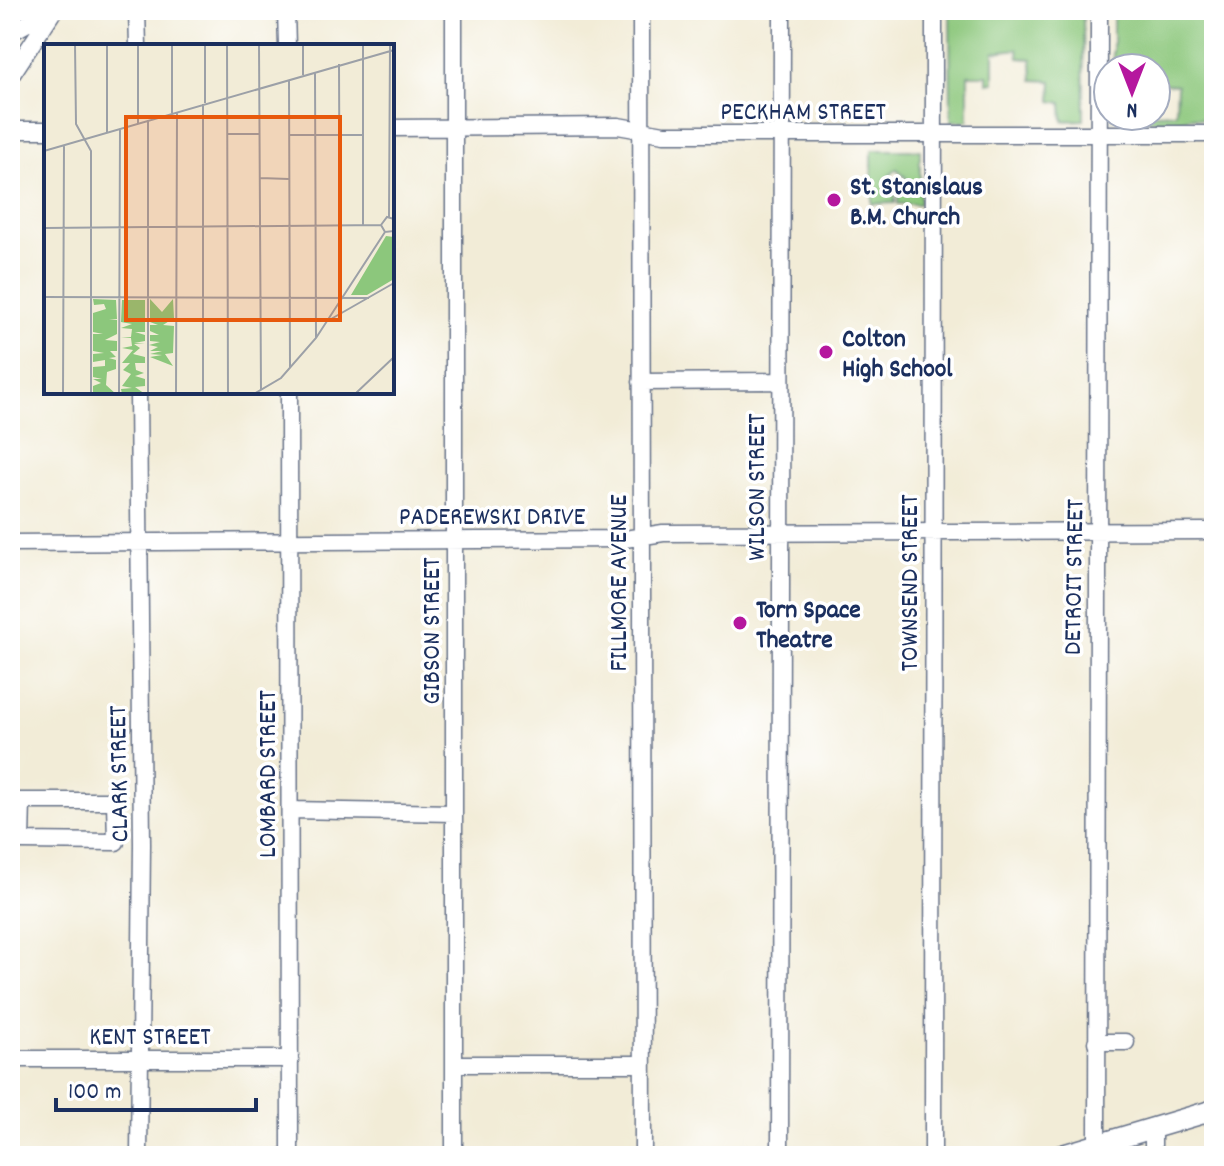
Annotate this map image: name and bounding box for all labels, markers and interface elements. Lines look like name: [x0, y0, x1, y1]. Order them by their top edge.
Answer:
inset map: [44, 44, 394, 394]
north arrow: [1092, 52, 1172, 132]
text: N: [1126, 93, 1137, 124]
street label: PECKHAM STREET: [720, 95, 886, 132]
place label: St. Stanislaus B.M. Church: [850, 170, 983, 237]
marker: St. Stanislaus B.M. Church: [825, 191, 843, 209]
place label: Colton High School: [842, 322, 953, 389]
marker: Colton High School: [817, 343, 835, 361]
street label: WILSON STREET: [740, 413, 777, 561]
street label: FILLMORE AVENUE: [602, 494, 639, 672]
street label: TOWNSEND STREET: [893, 494, 930, 672]
street label: DETROIT STREET: [1056, 498, 1095, 655]
street label: PADEREWSKI DRIVE: [399, 500, 585, 537]
street label: GIBSON STREET: [415, 557, 452, 705]
place label: Torn Space Theatre: [756, 593, 861, 660]
marker: Torn Space Theatre: [731, 614, 749, 632]
street label: LOMBARD STREET: [251, 689, 288, 858]
street label: CLARK STREET: [101, 705, 140, 843]
street label: KENT STREET: [89, 1020, 211, 1057]
scale bar: [56, 1062, 256, 1112]
text: 100 m: [68, 1076, 121, 1110]

